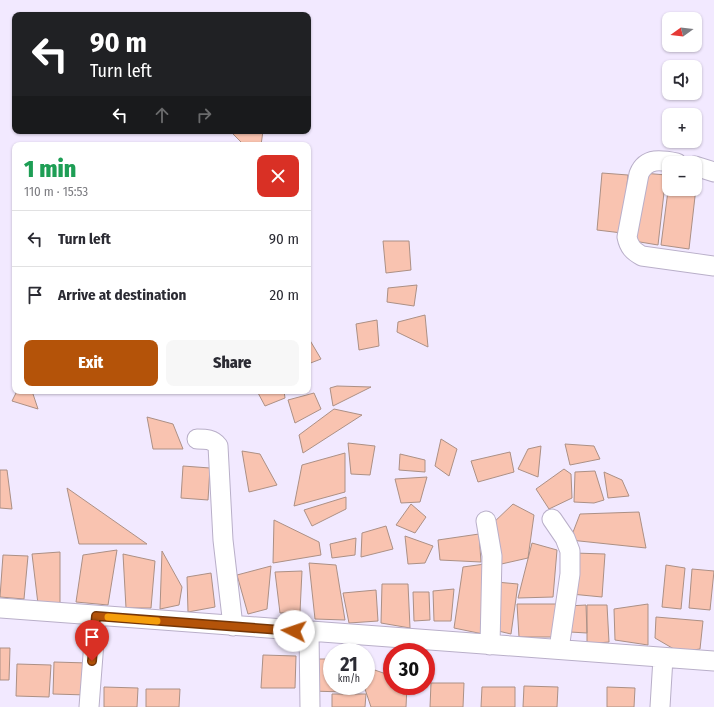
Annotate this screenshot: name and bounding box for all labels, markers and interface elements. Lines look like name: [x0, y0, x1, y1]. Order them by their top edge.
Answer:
north arrow: [662, 12, 702, 52]
map controls: [662, 12, 702, 196]
text: 90 m: [90, 26, 147, 59]
icon: left: [24, 28, 76, 80]
text: Turn left: [90, 60, 152, 82]
button: sound: [662, 60, 702, 100]
icon: left: [109, 104, 131, 126]
icon: ahead: [151, 104, 173, 126]
icon: right: [193, 104, 215, 126]
button: +: [662, 108, 702, 148]
text: 1 min: [24, 155, 76, 183]
button: close: [257, 155, 299, 197]
button: −: [662, 156, 702, 196]
text: 110 m · 15:53: [24, 184, 88, 199]
icon: left: [24, 228, 46, 250]
text: Turn left: [58, 230, 111, 248]
text: 90 m: [269, 230, 299, 248]
icon: arrive: [24, 284, 46, 306]
text: Arrive at destination: [58, 286, 186, 304]
text: 20 m: [270, 286, 299, 304]
button: Exit: [24, 340, 158, 386]
button: Share: [166, 340, 299, 386]
position arrow: [273, 610, 315, 652]
pin: [75, 620, 109, 661]
icon: arrive: [81, 626, 103, 648]
speed limit sign: 30: [383, 643, 435, 695]
text: 21: [340, 652, 358, 676]
text: km/h: [338, 673, 360, 685]

